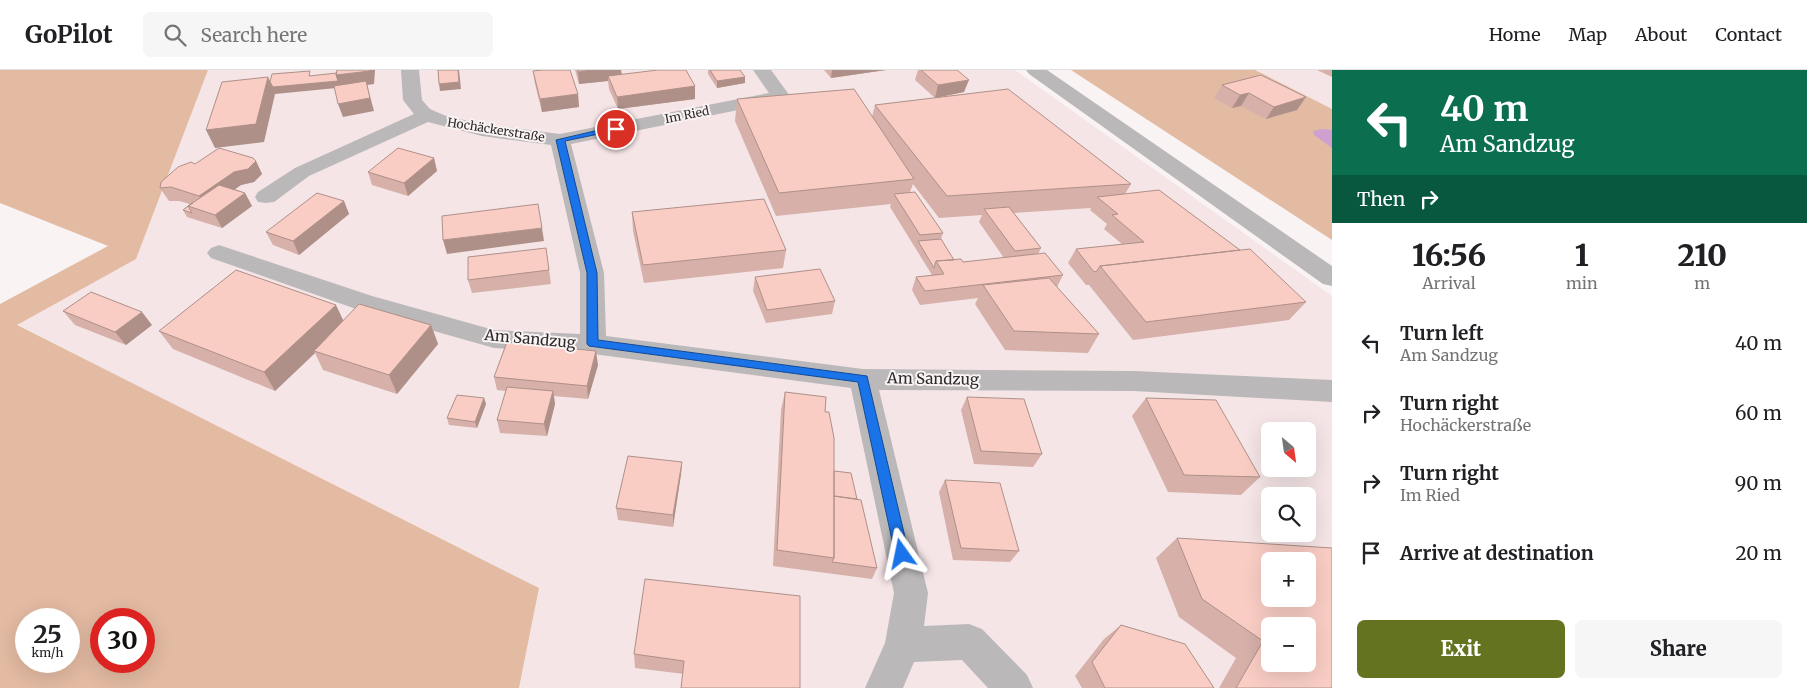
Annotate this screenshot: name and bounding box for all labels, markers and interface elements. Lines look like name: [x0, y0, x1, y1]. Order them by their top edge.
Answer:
search box: [143, 12, 493, 57]
text: GoPilot: [25, 19, 113, 50]
icon: search: [161, 21, 189, 49]
text: Search here: [201, 23, 307, 47]
text: Home: [1489, 23, 1541, 46]
text: Map: [1569, 23, 1607, 46]
text: About: [1635, 23, 1687, 46]
text: Contact: [1715, 23, 1782, 46]
text: 40 m: [1440, 87, 1528, 131]
icon: left: [1357, 90, 1422, 155]
street label: Im Ried: [663, 103, 710, 126]
pin: [595, 108, 637, 150]
street label: Hochäckerstraße: [446, 114, 546, 145]
icon: arrive: [602, 115, 630, 143]
text: Am Sandzug: [1440, 130, 1575, 158]
icon: right: [1415, 185, 1443, 213]
text: Then: [1357, 187, 1405, 211]
text: 16:56: [1412, 236, 1486, 274]
text: 1: [1575, 236, 1589, 274]
text: 210: [1677, 236, 1727, 274]
text: Arrival: [1422, 273, 1476, 293]
text: min: [1566, 273, 1598, 293]
text: m: [1694, 273, 1710, 293]
text: Turn left: [1400, 321, 1484, 345]
street label: Am Sandzug: [483, 325, 577, 352]
icon: left: [1357, 329, 1385, 357]
text: 40 m: [1735, 331, 1782, 355]
text: Am Sandzug: [1400, 345, 1498, 365]
street label: Am Sandzug: [886, 368, 979, 389]
text: Turn right: [1400, 391, 1499, 415]
icon: right: [1357, 399, 1385, 427]
text: 60 m: [1735, 401, 1782, 425]
text: Hochäckerstraße: [1400, 415, 1531, 435]
north arrow: [1261, 422, 1316, 478]
map controls: [1261, 422, 1316, 672]
text: Turn right: [1400, 461, 1499, 485]
icon: right: [1357, 469, 1385, 497]
text: 90 m: [1735, 471, 1782, 495]
text: Im Ried: [1400, 485, 1460, 505]
button: search: [1261, 487, 1316, 542]
position arrow: [875, 527, 927, 579]
icon: arrive: [1357, 539, 1385, 567]
text: Arrive at destination: [1400, 541, 1594, 565]
text: 20 m: [1735, 541, 1782, 565]
button: +: [1261, 552, 1316, 607]
speed limit sign: 30: [90, 608, 155, 673]
button: −: [1261, 617, 1316, 672]
text: 25: [33, 618, 62, 650]
button: Exit: [1357, 620, 1565, 678]
button: Share: [1575, 620, 1782, 678]
text: km/h: [32, 645, 63, 660]

